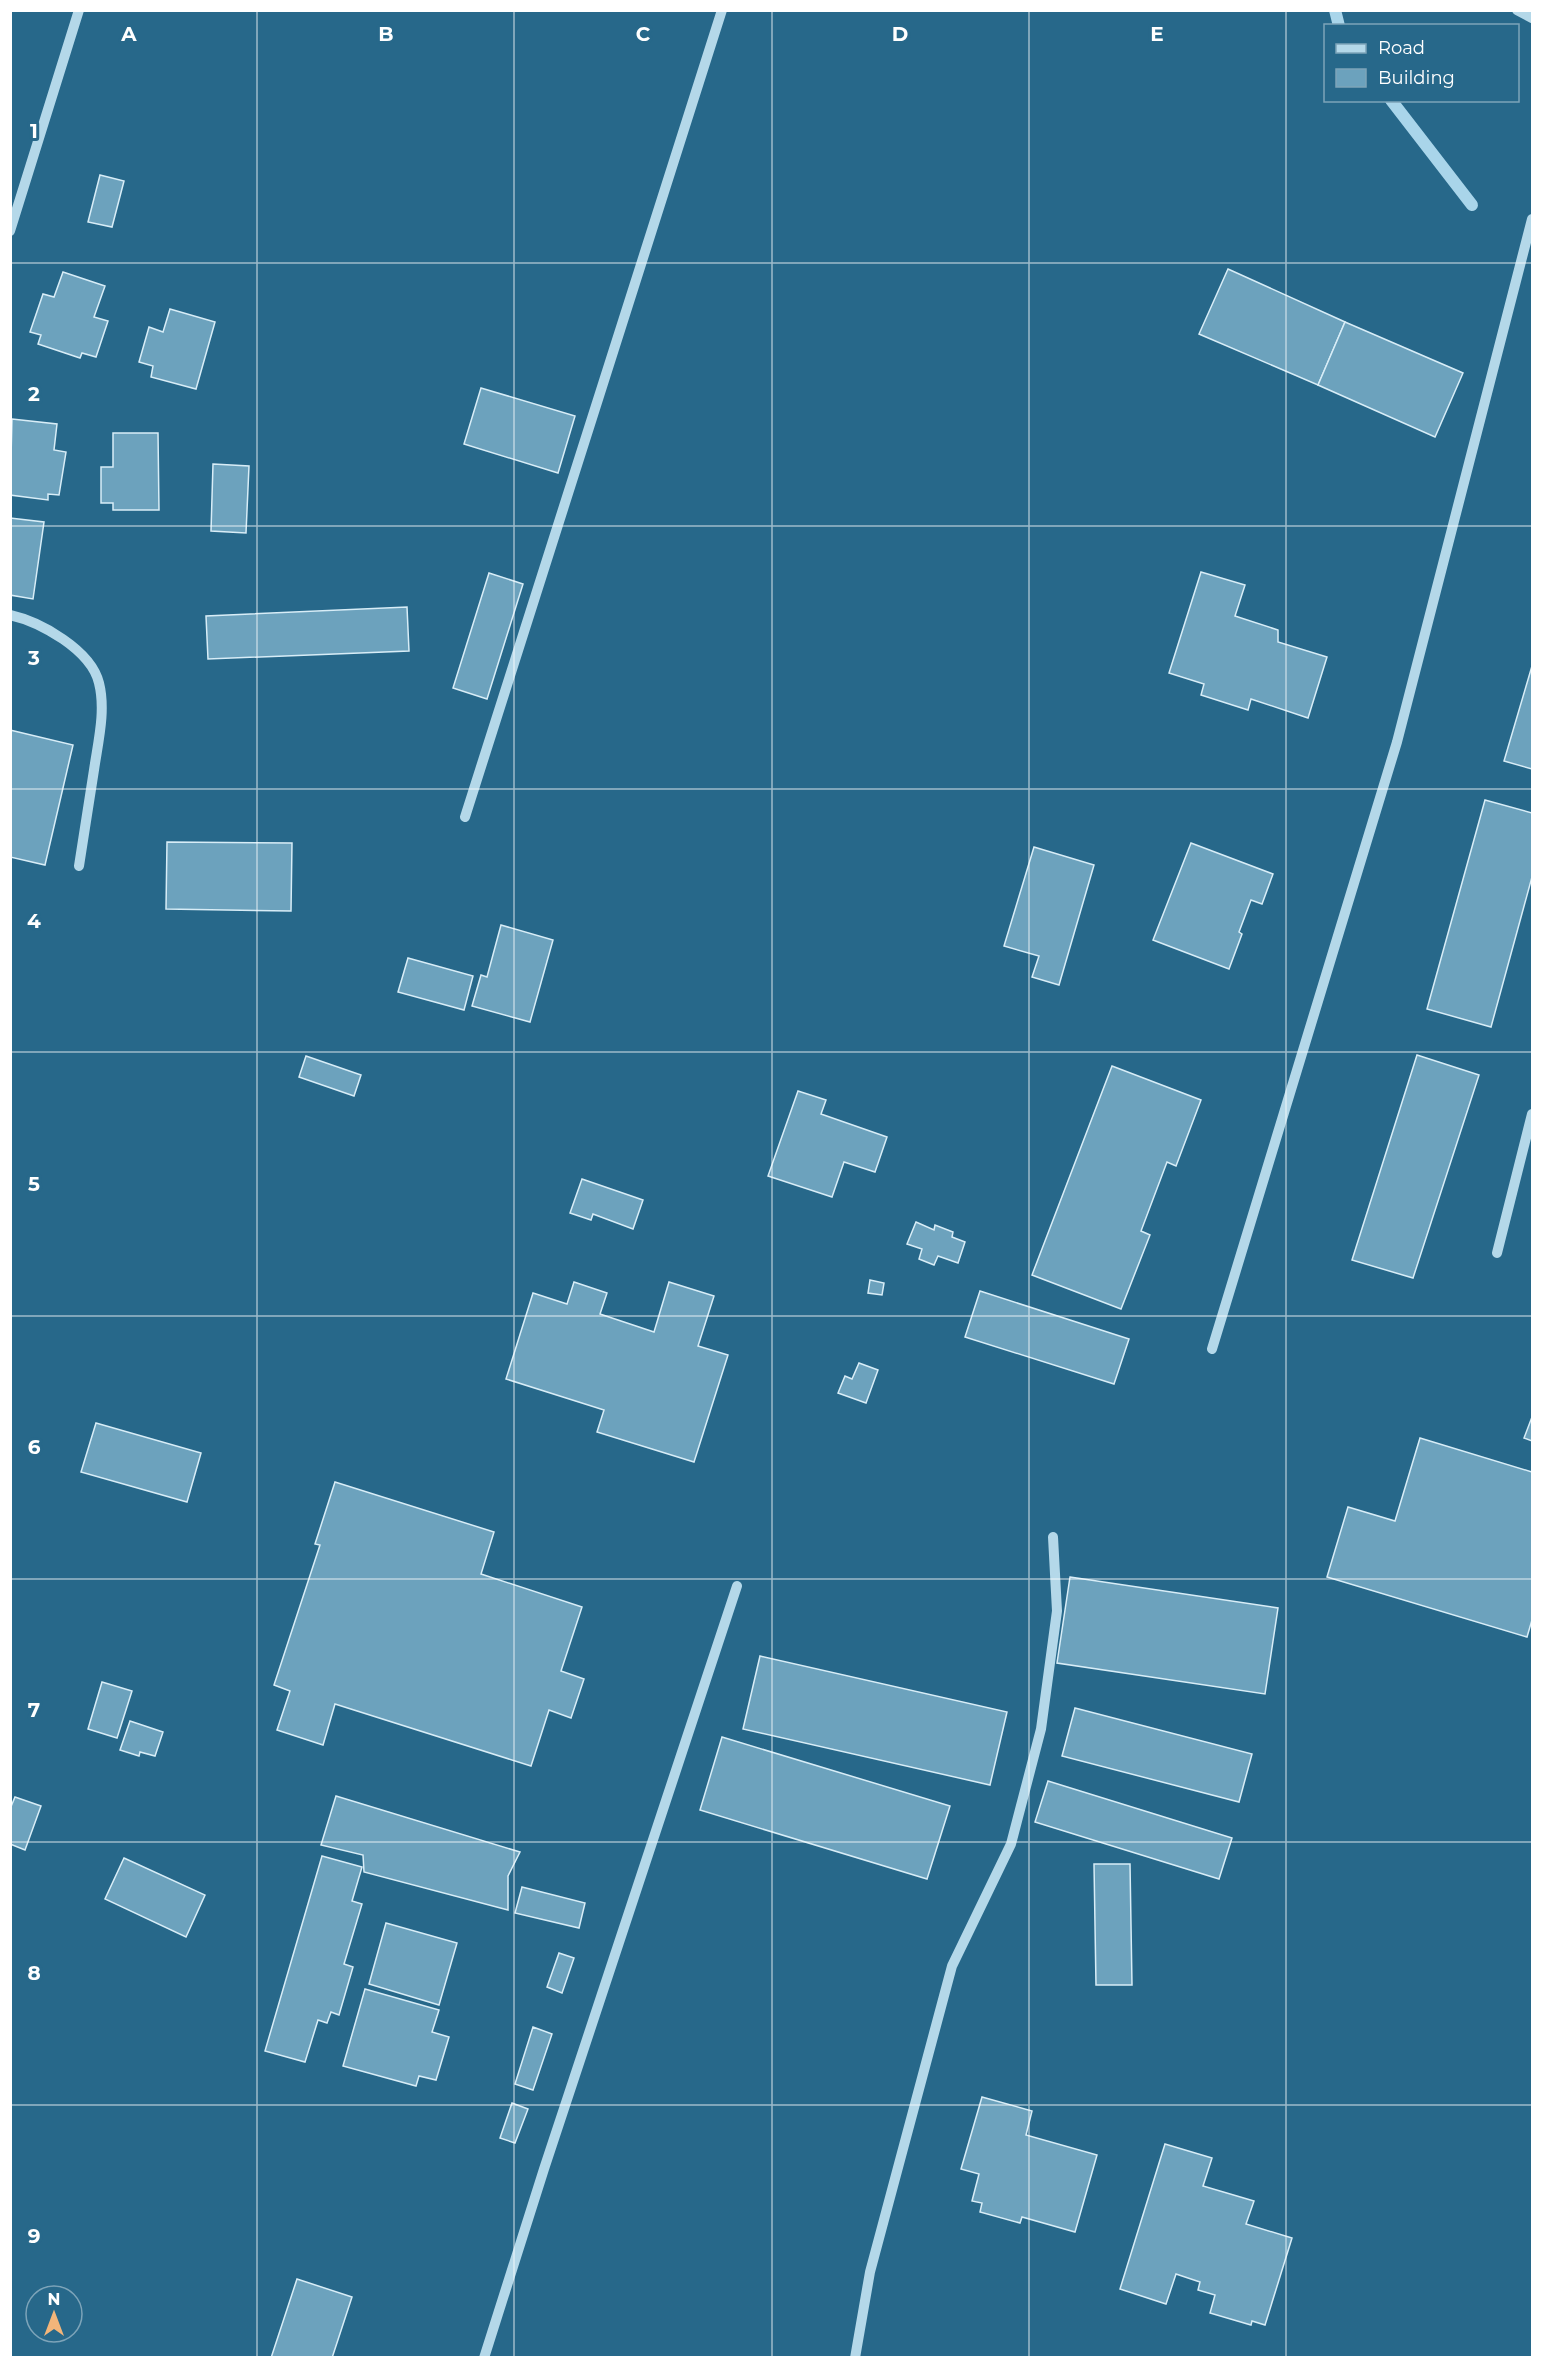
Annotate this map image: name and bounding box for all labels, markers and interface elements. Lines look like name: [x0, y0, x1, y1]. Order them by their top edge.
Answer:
text: A: [120, 22, 137, 46]
text: B: [378, 22, 394, 46]
text: C: [636, 22, 651, 46]
text: D: [892, 22, 908, 46]
text: E: [1150, 22, 1164, 46]
legend: [1324, 24, 1519, 102]
text: Road: [1378, 37, 1425, 59]
text: Building: [1378, 67, 1455, 89]
text: 1: [30, 119, 38, 143]
text: 2: [28, 382, 40, 406]
text: 3: [27, 646, 40, 670]
text: 4: [27, 909, 41, 933]
text: 5: [28, 1172, 40, 1196]
text: 6: [28, 1435, 41, 1459]
text: 7: [28, 1698, 40, 1722]
text: 8: [27, 1961, 41, 1985]
text: 9: [28, 2224, 40, 2248]
north arrow: [24, 2284, 84, 2344]
text: N: [48, 2290, 60, 2309]

